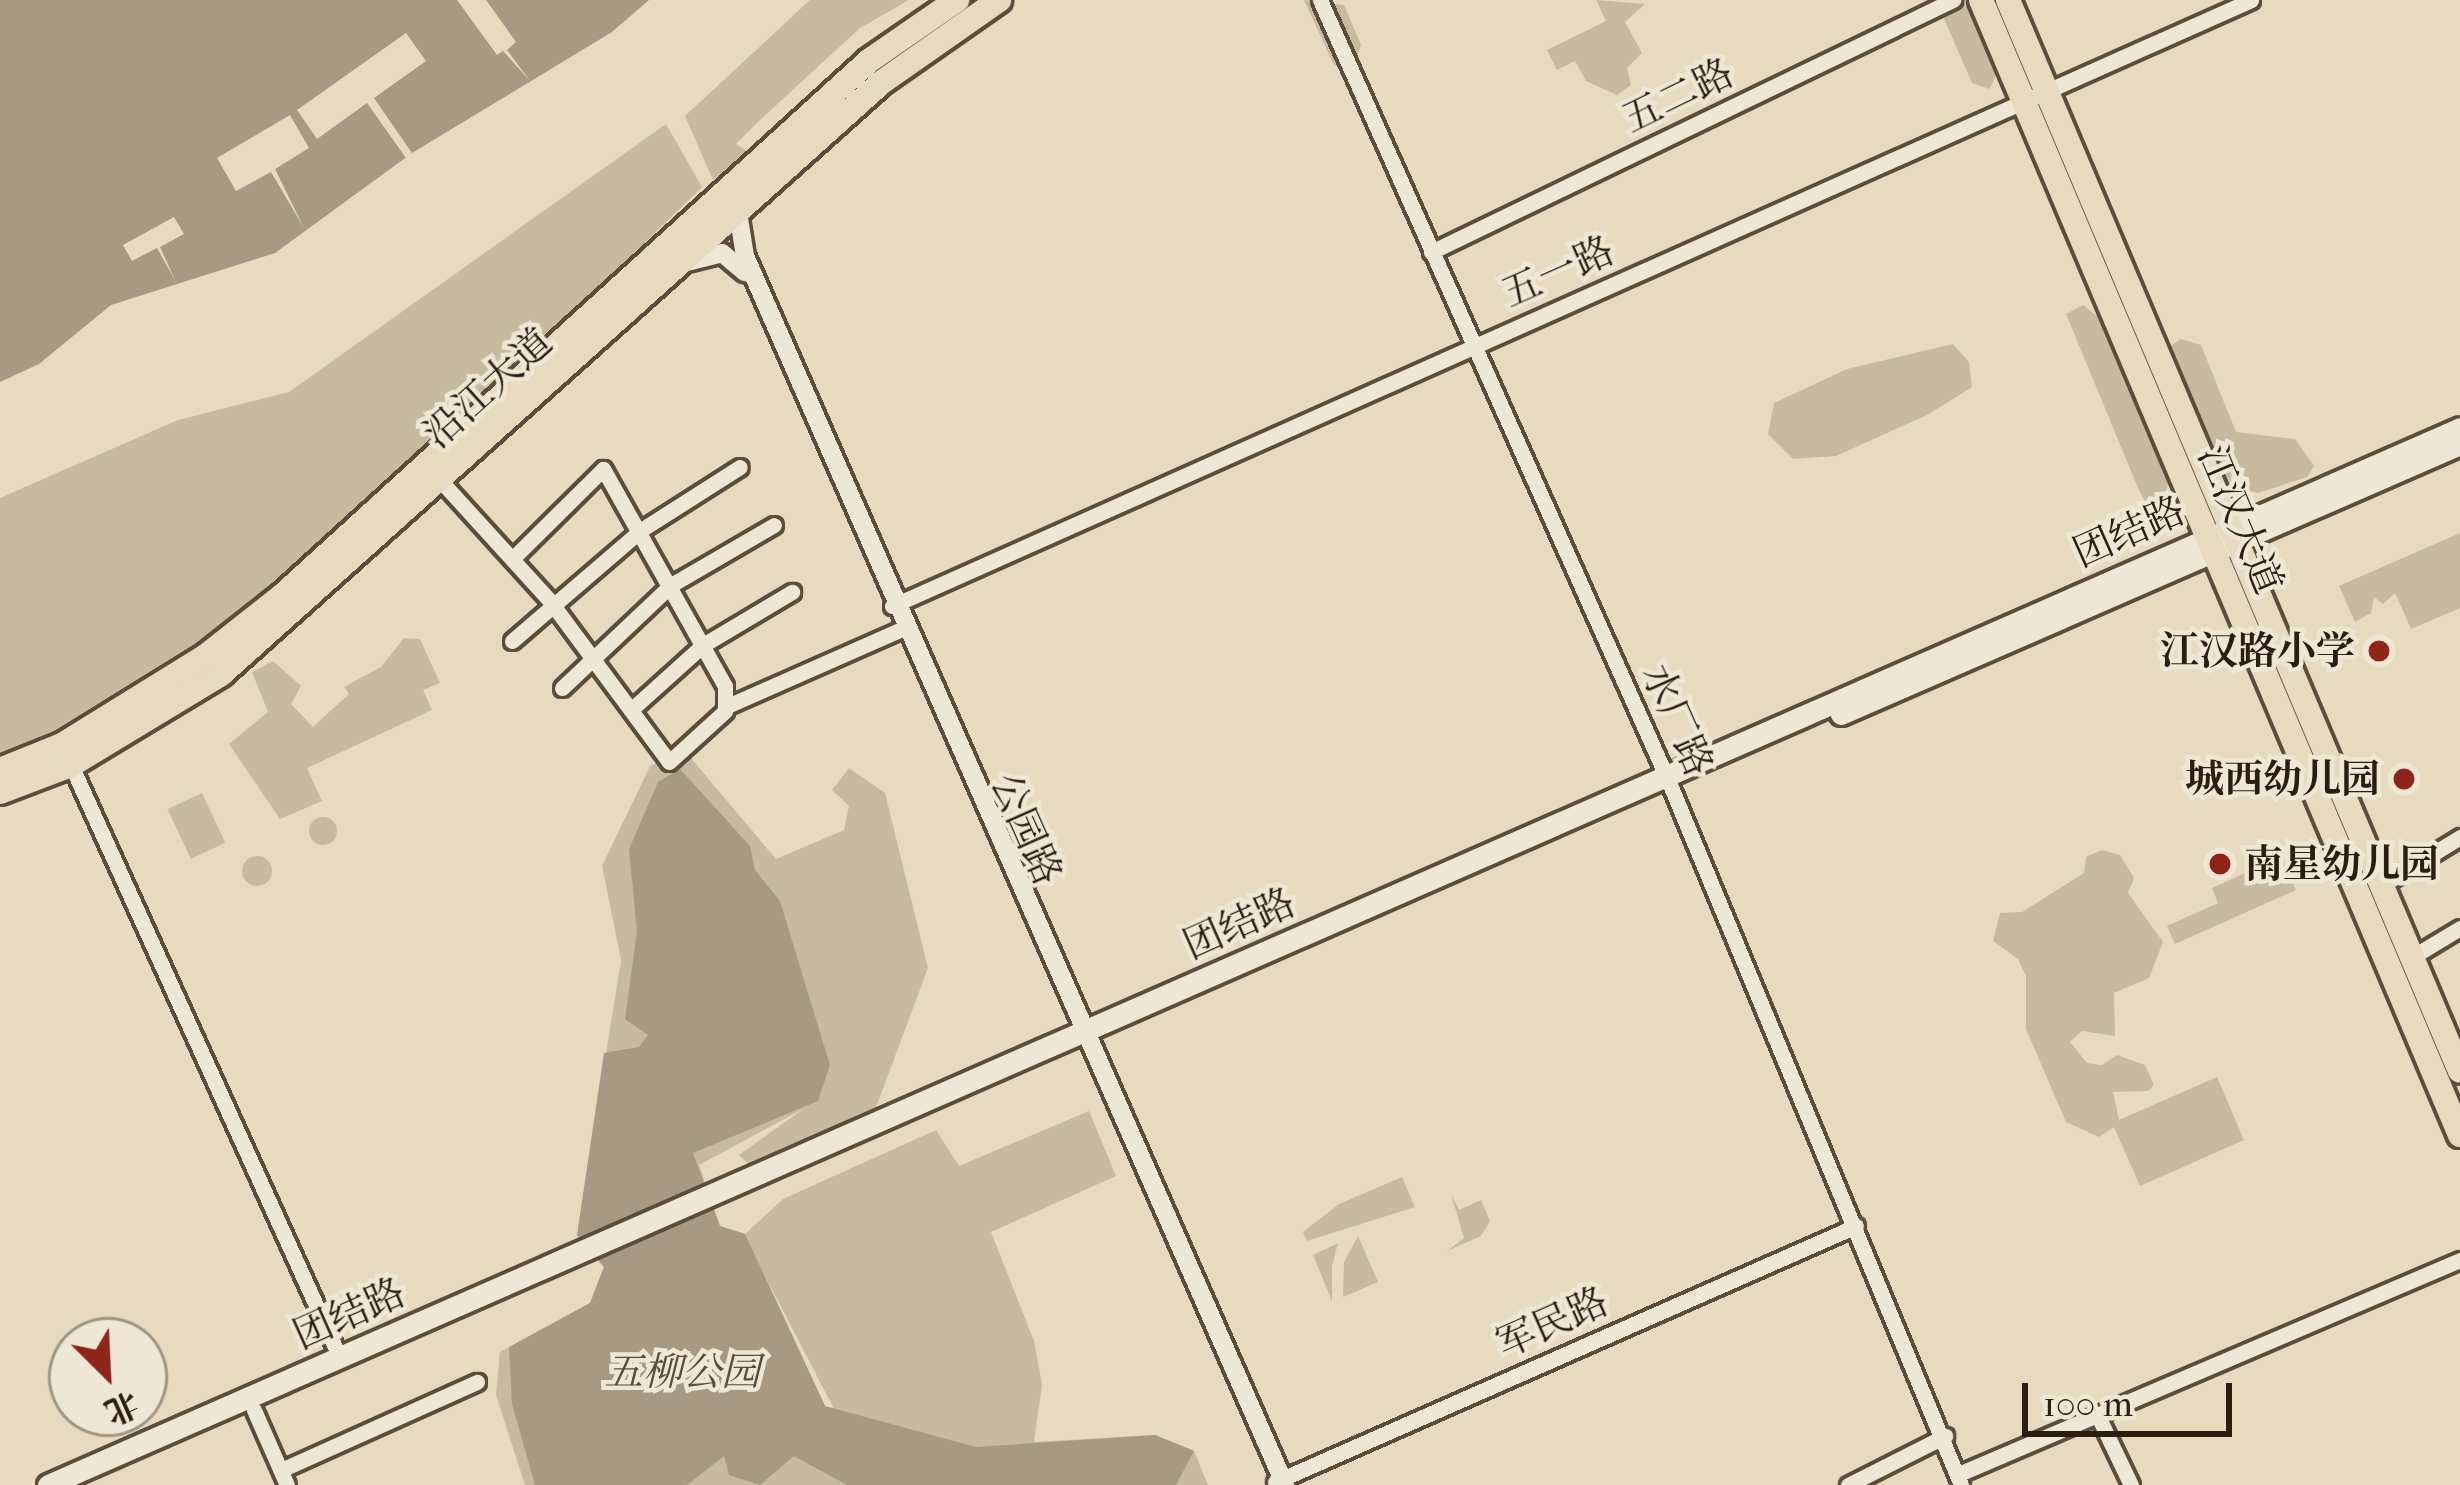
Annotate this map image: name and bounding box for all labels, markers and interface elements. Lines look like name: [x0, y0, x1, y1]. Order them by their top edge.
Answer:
street label: 五二路: [1615, 49, 1741, 143]
street label: 五一路: [1495, 227, 1621, 317]
street label: 沿江大道: [414, 318, 562, 458]
street label: 江汉大道: [2188, 439, 2292, 601]
street label: 团结路: [2066, 487, 2192, 577]
place label: 江汉路小学: [2160, 628, 2355, 674]
marker: 江汉路小学: [2366, 638, 2392, 664]
street label: 水厂路: [1632, 657, 1722, 783]
place label: 城西幼儿园: [2185, 756, 2380, 802]
street label: 公园路: [981, 766, 1071, 892]
marker: 城西幼儿园: [2391, 766, 2417, 792]
place label: 南星幼儿园: [2244, 841, 2439, 887]
marker: 南星幼儿园: [2207, 851, 2233, 877]
street label: 团结路: [1176, 879, 1302, 969]
street label: 团结路: [286, 1269, 412, 1359]
street label: 军民路: [1489, 1278, 1615, 1368]
north arrow: [48, 1317, 168, 1437]
park label: 五柳公园: [604, 1349, 760, 1395]
scale bar: [2028, 1359, 2238, 1433]
text: 北: [99, 1383, 145, 1432]
text: 100 m: [2043, 1383, 2133, 1425]

